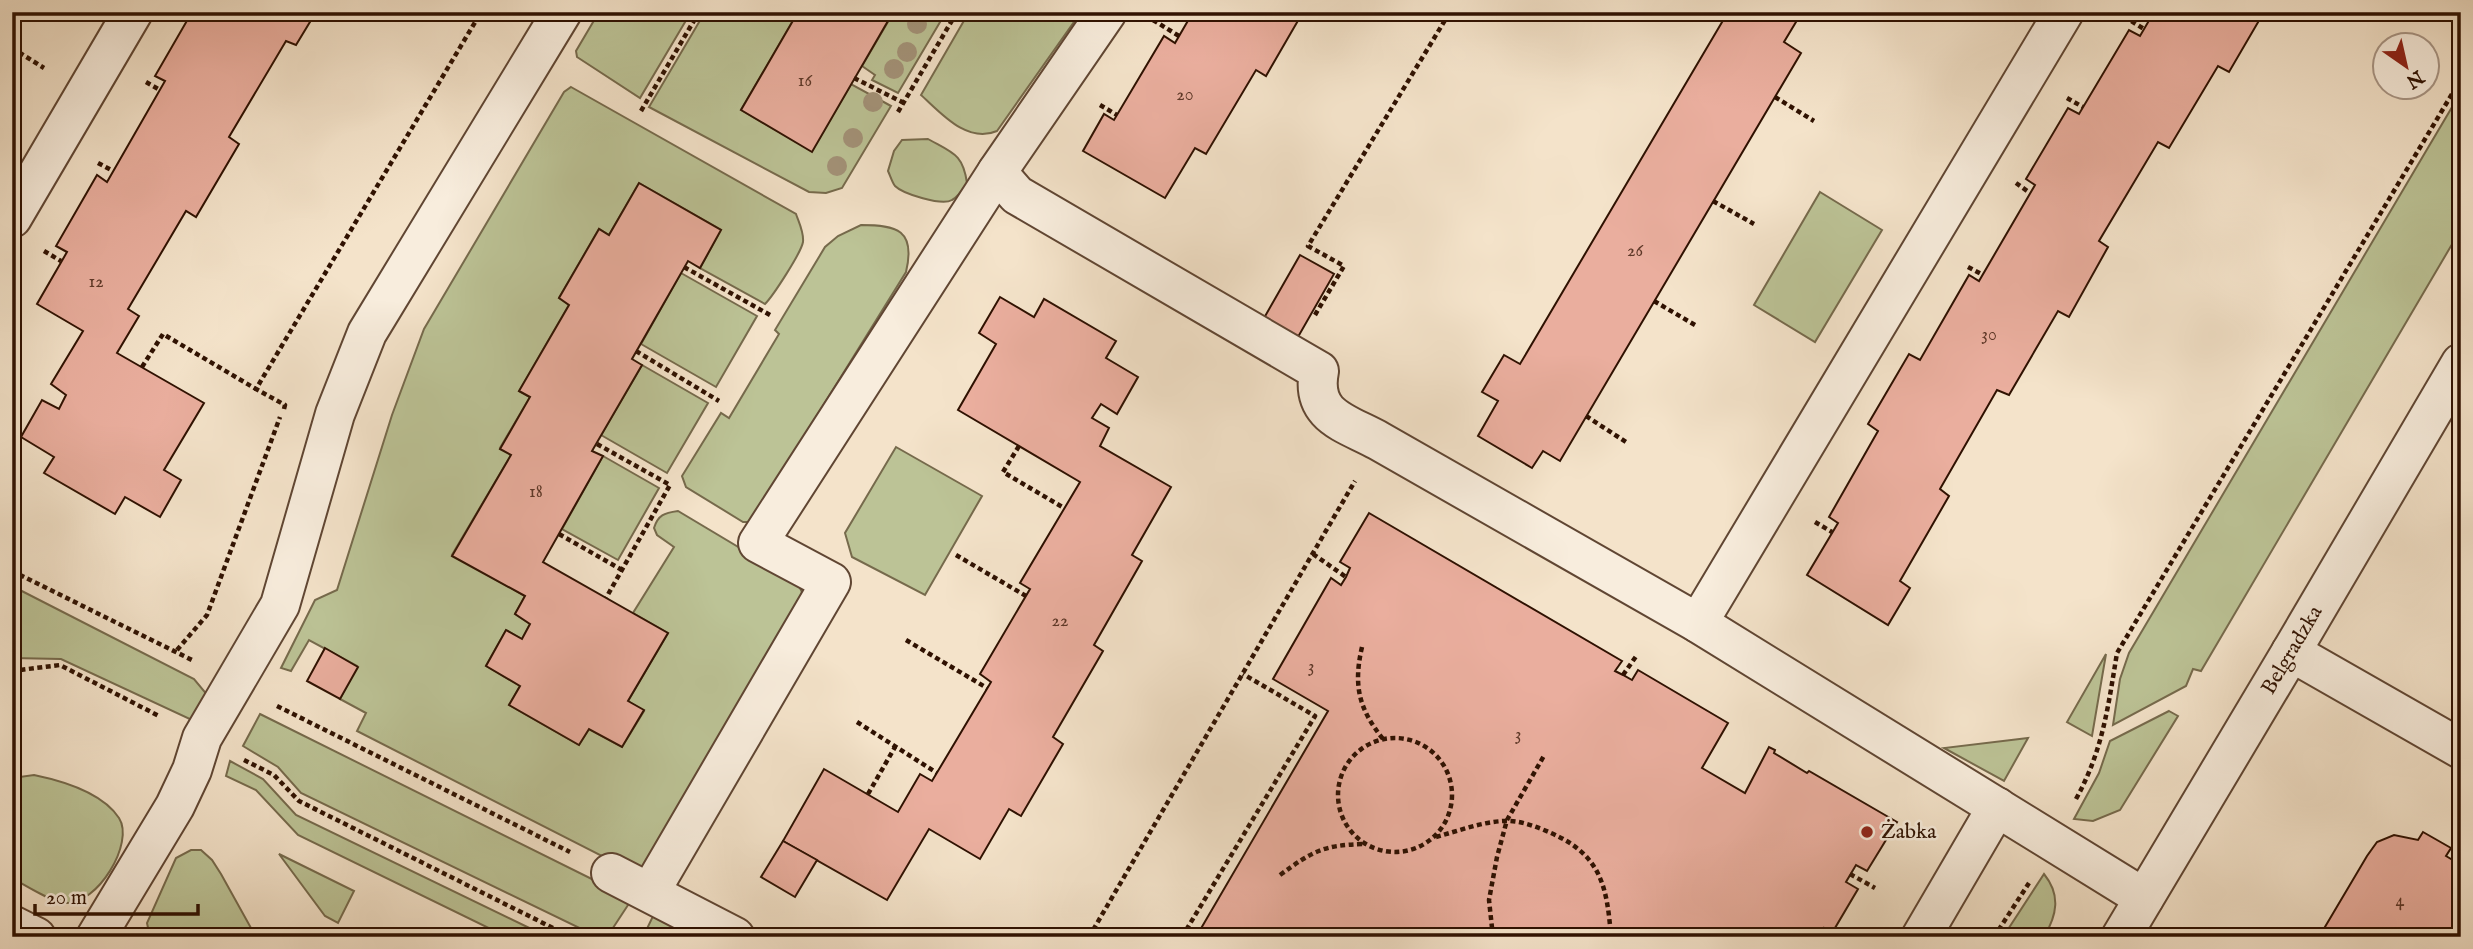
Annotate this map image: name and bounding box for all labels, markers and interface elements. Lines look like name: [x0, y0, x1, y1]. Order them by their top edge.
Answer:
north arrow: [2372, 32, 2442, 102]
text: N: [2400, 63, 2429, 93]
house number: 16: [798, 70, 813, 93]
house number: 20: [1176, 84, 1194, 107]
house number: 26: [1627, 240, 1643, 263]
house number: 12: [88, 271, 104, 294]
house number: 30: [1981, 324, 1997, 347]
house number: 18: [529, 481, 543, 504]
street label: Belgradzka: [2255, 600, 2329, 699]
house number: 22: [1052, 610, 1068, 633]
house number: 3: [1308, 656, 1314, 679]
house number: 3: [1515, 724, 1521, 747]
place label: Żabka: [1881, 819, 1937, 846]
marker: Żabka: [1859, 824, 1875, 840]
scale bar: [35, 872, 198, 916]
text: 20 m: [46, 885, 87, 912]
house number: 4: [2396, 890, 2405, 913]

